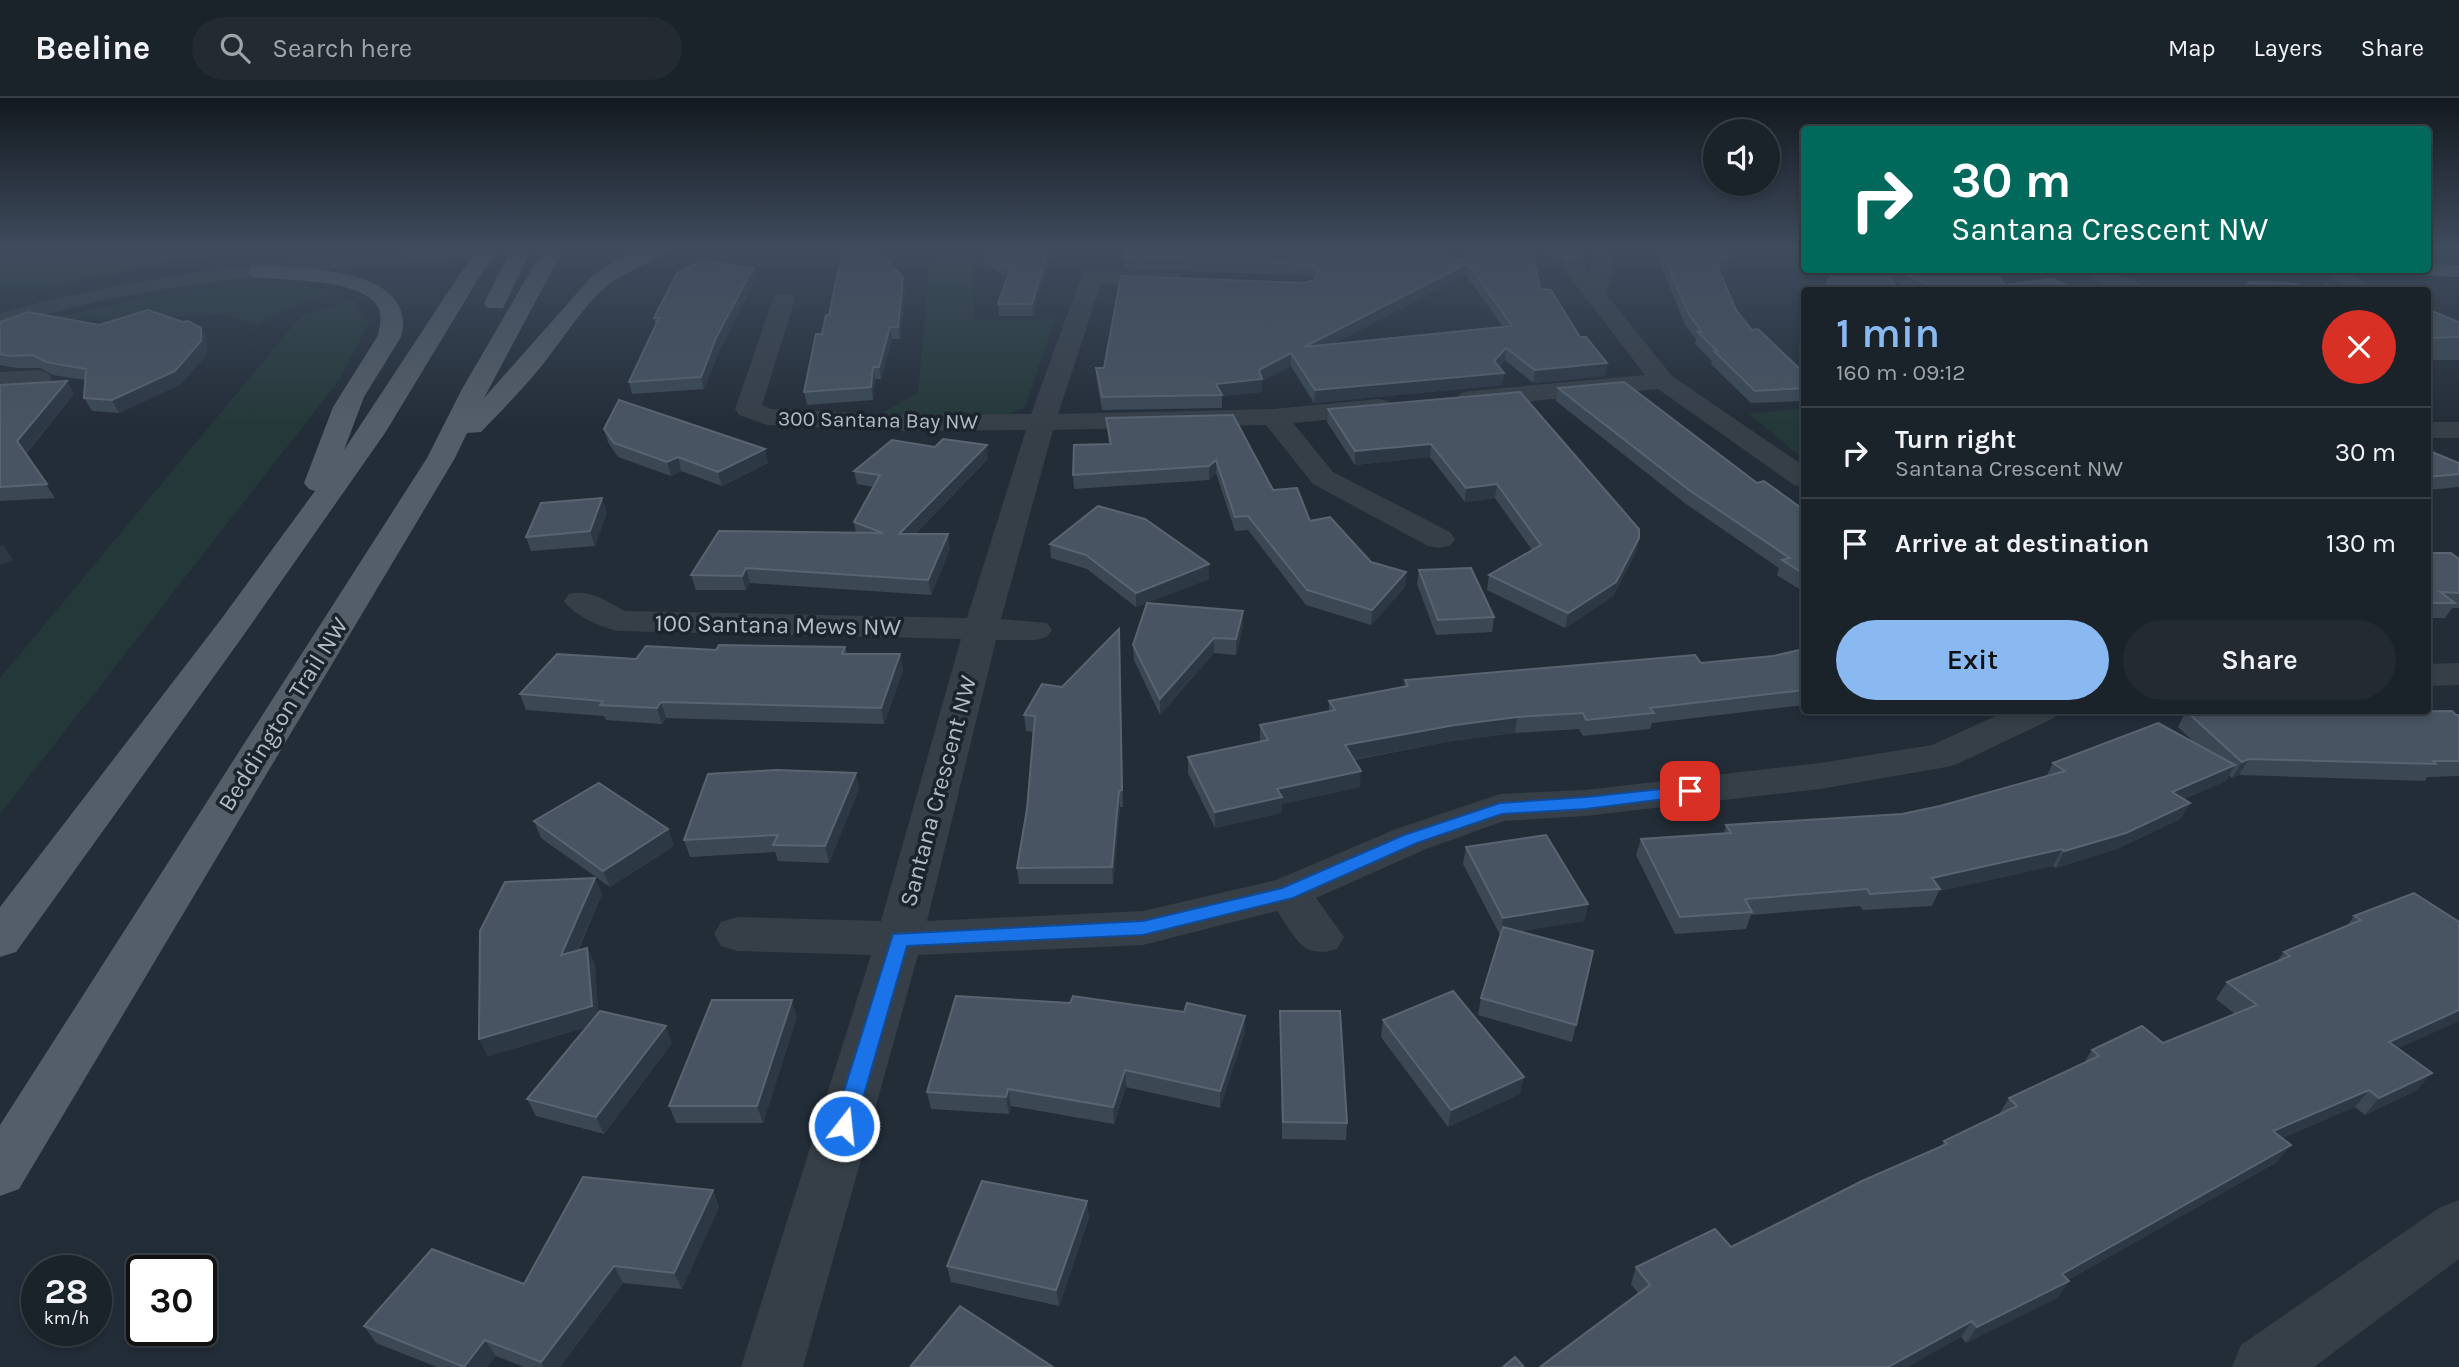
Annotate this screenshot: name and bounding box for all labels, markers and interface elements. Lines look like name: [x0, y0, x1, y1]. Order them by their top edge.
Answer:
search box: [192, 17, 682, 80]
text: Beeline: [35, 29, 150, 67]
icon: search: [216, 29, 254, 67]
text: Search here: [272, 33, 412, 64]
text: Map: [2168, 34, 2216, 62]
text: Layers: [2254, 34, 2323, 62]
text: Share: [2361, 34, 2424, 62]
map controls: [1703, 119, 1780, 196]
button: sound: [1703, 119, 1780, 196]
text: 30 m: [1951, 152, 2071, 209]
icon: right: [1836, 154, 1927, 245]
text: Santana Crescent NW: [1951, 211, 2268, 248]
text: 1 min: [1836, 308, 1940, 358]
button: close: [2322, 310, 2396, 384]
text: 160 m · 09:12: [1836, 359, 1966, 386]
street label: 300 Santana Bay NW: [778, 406, 979, 434]
text: Turn right: [1895, 424, 2016, 455]
icon: right: [1836, 434, 1874, 472]
text: 30 m: [2335, 437, 2396, 468]
text: Santana Crescent NW: [1895, 455, 2123, 482]
icon: arrive: [1836, 525, 1874, 563]
text: Arrive at destination: [1895, 528, 2149, 559]
text: 130 m: [2326, 528, 2396, 559]
street label: 100 Santana Mews NW: [655, 609, 902, 641]
street label: Beddington Trail NW: [212, 612, 354, 816]
button: Exit: [1836, 620, 2109, 700]
button: Share: [2123, 620, 2396, 700]
street label: Santana Crescent NW: [894, 672, 982, 910]
pin: [1660, 761, 1720, 821]
icon: arrive: [1671, 772, 1709, 810]
position arrow: [807, 1089, 881, 1163]
speed limit sign: 30: [126, 1255, 217, 1346]
text: 28: [45, 1271, 88, 1312]
text: km/h: [44, 1307, 89, 1329]

